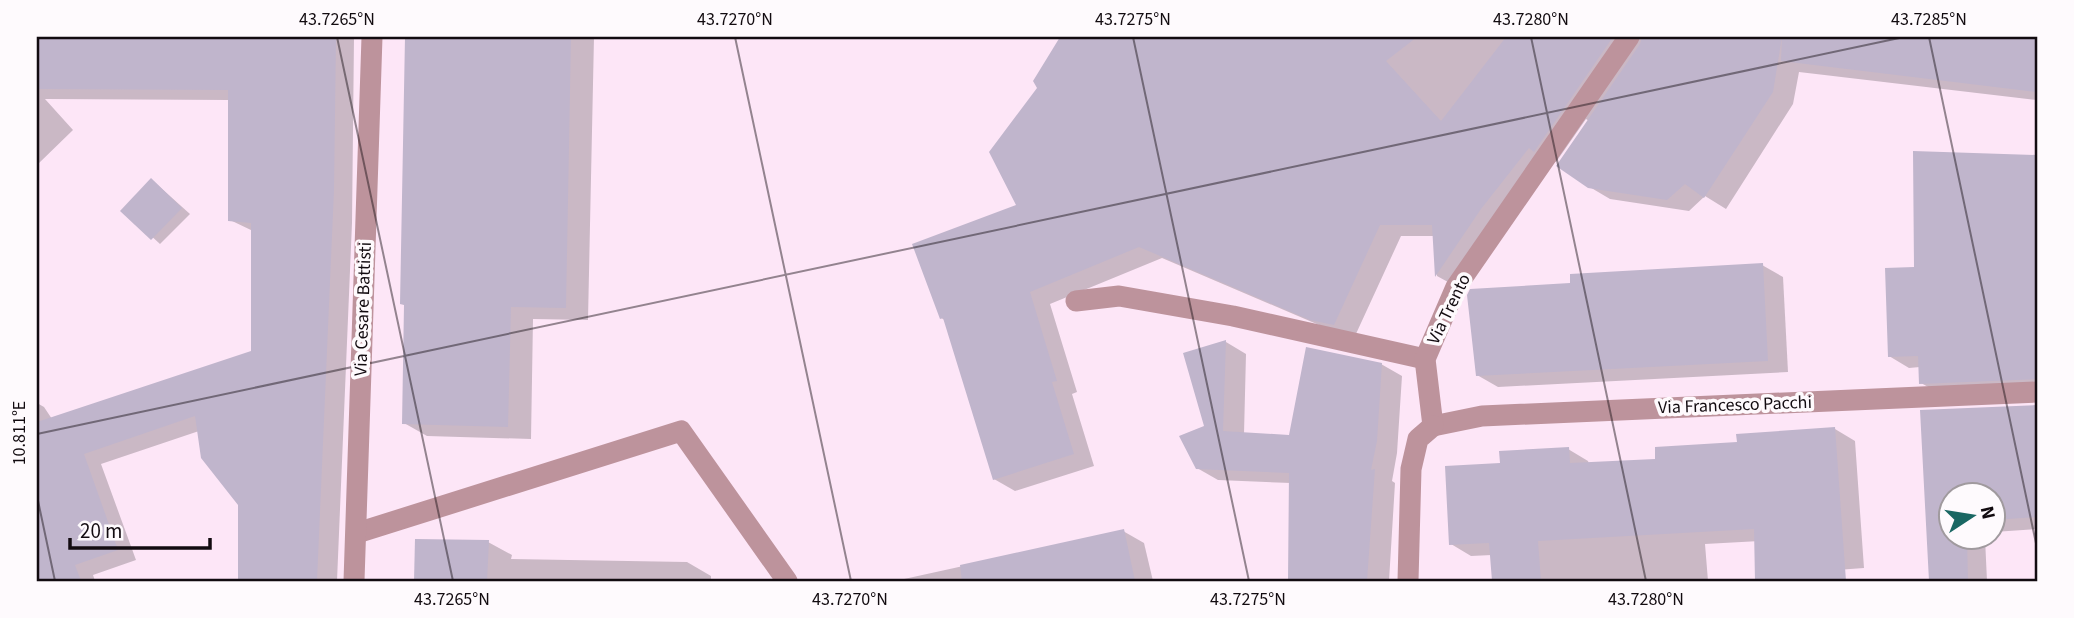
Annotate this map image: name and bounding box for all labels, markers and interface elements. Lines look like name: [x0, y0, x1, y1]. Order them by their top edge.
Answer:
text: 43.7265°N: [299, 7, 375, 32]
text: 43.7270°N: [697, 7, 773, 32]
text: 43.7275°N: [1095, 7, 1171, 32]
text: 43.7280°N: [1493, 7, 1569, 32]
text: 43.7285°N: [1891, 7, 1967, 32]
street label: Via Cesare Battisti: [348, 242, 378, 376]
street label: Via Trento: [1421, 270, 1477, 348]
street label: Via Francesco Pacchi: [1658, 390, 1812, 420]
text: 10.811°E: [7, 401, 32, 465]
north arrow: [1938, 482, 2008, 552]
text: N: [1973, 504, 2002, 522]
scale bar: [70, 506, 210, 550]
text: 20 m: [80, 516, 122, 546]
text: 43.7265°N: [414, 587, 490, 612]
text: 43.7270°N: [812, 587, 888, 612]
text: 43.7275°N: [1210, 587, 1286, 612]
text: 43.7280°N: [1608, 587, 1684, 612]

